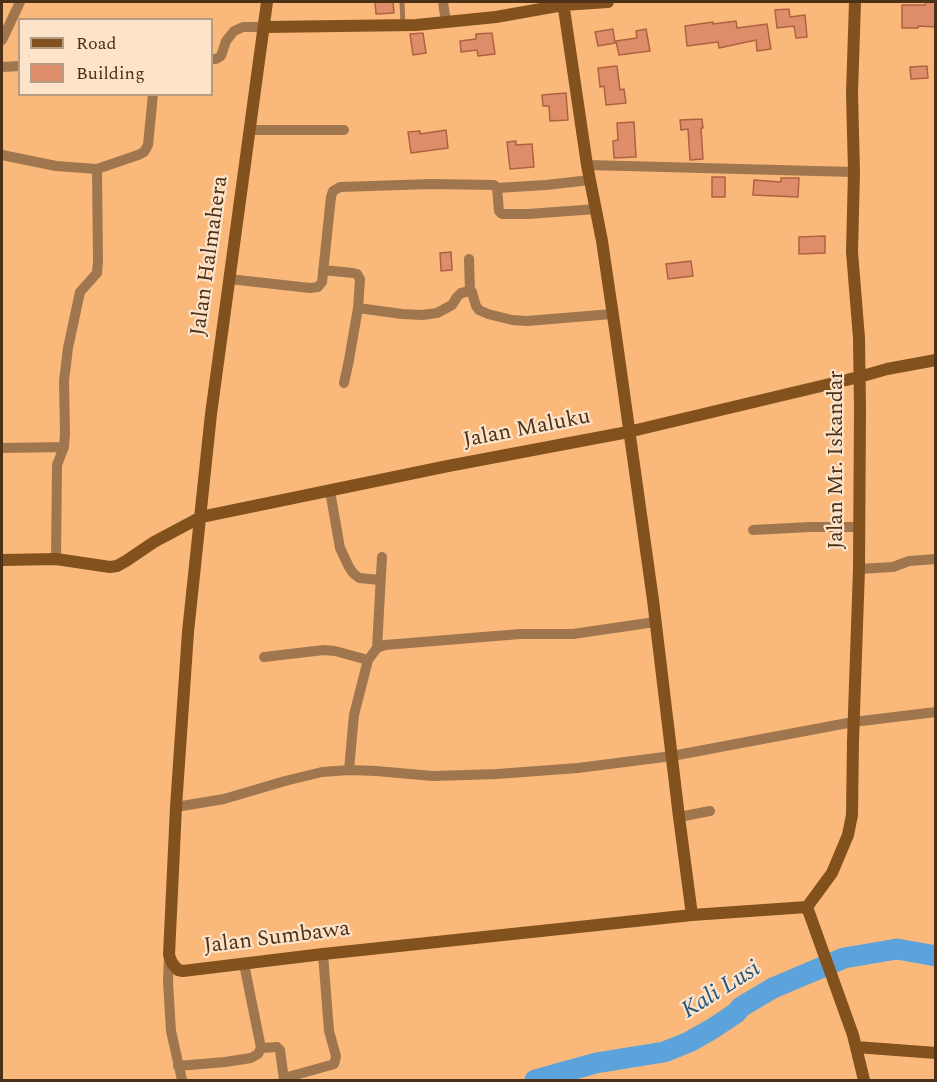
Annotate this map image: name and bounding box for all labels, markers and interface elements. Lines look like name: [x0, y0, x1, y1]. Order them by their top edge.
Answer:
legend: [18, 18, 213, 96]
text: Road: [76, 30, 117, 57]
text: Building: [76, 60, 145, 87]
street label: Jalan Halmahera: [187, 174, 235, 338]
street label: Jalan Mr. Iskandar: [825, 370, 851, 550]
street label: Jalan Maluku: [461, 405, 593, 455]
street label: Jalan Sumbawa: [202, 917, 352, 961]
water label: Kali Lusi: [677, 956, 767, 1026]

